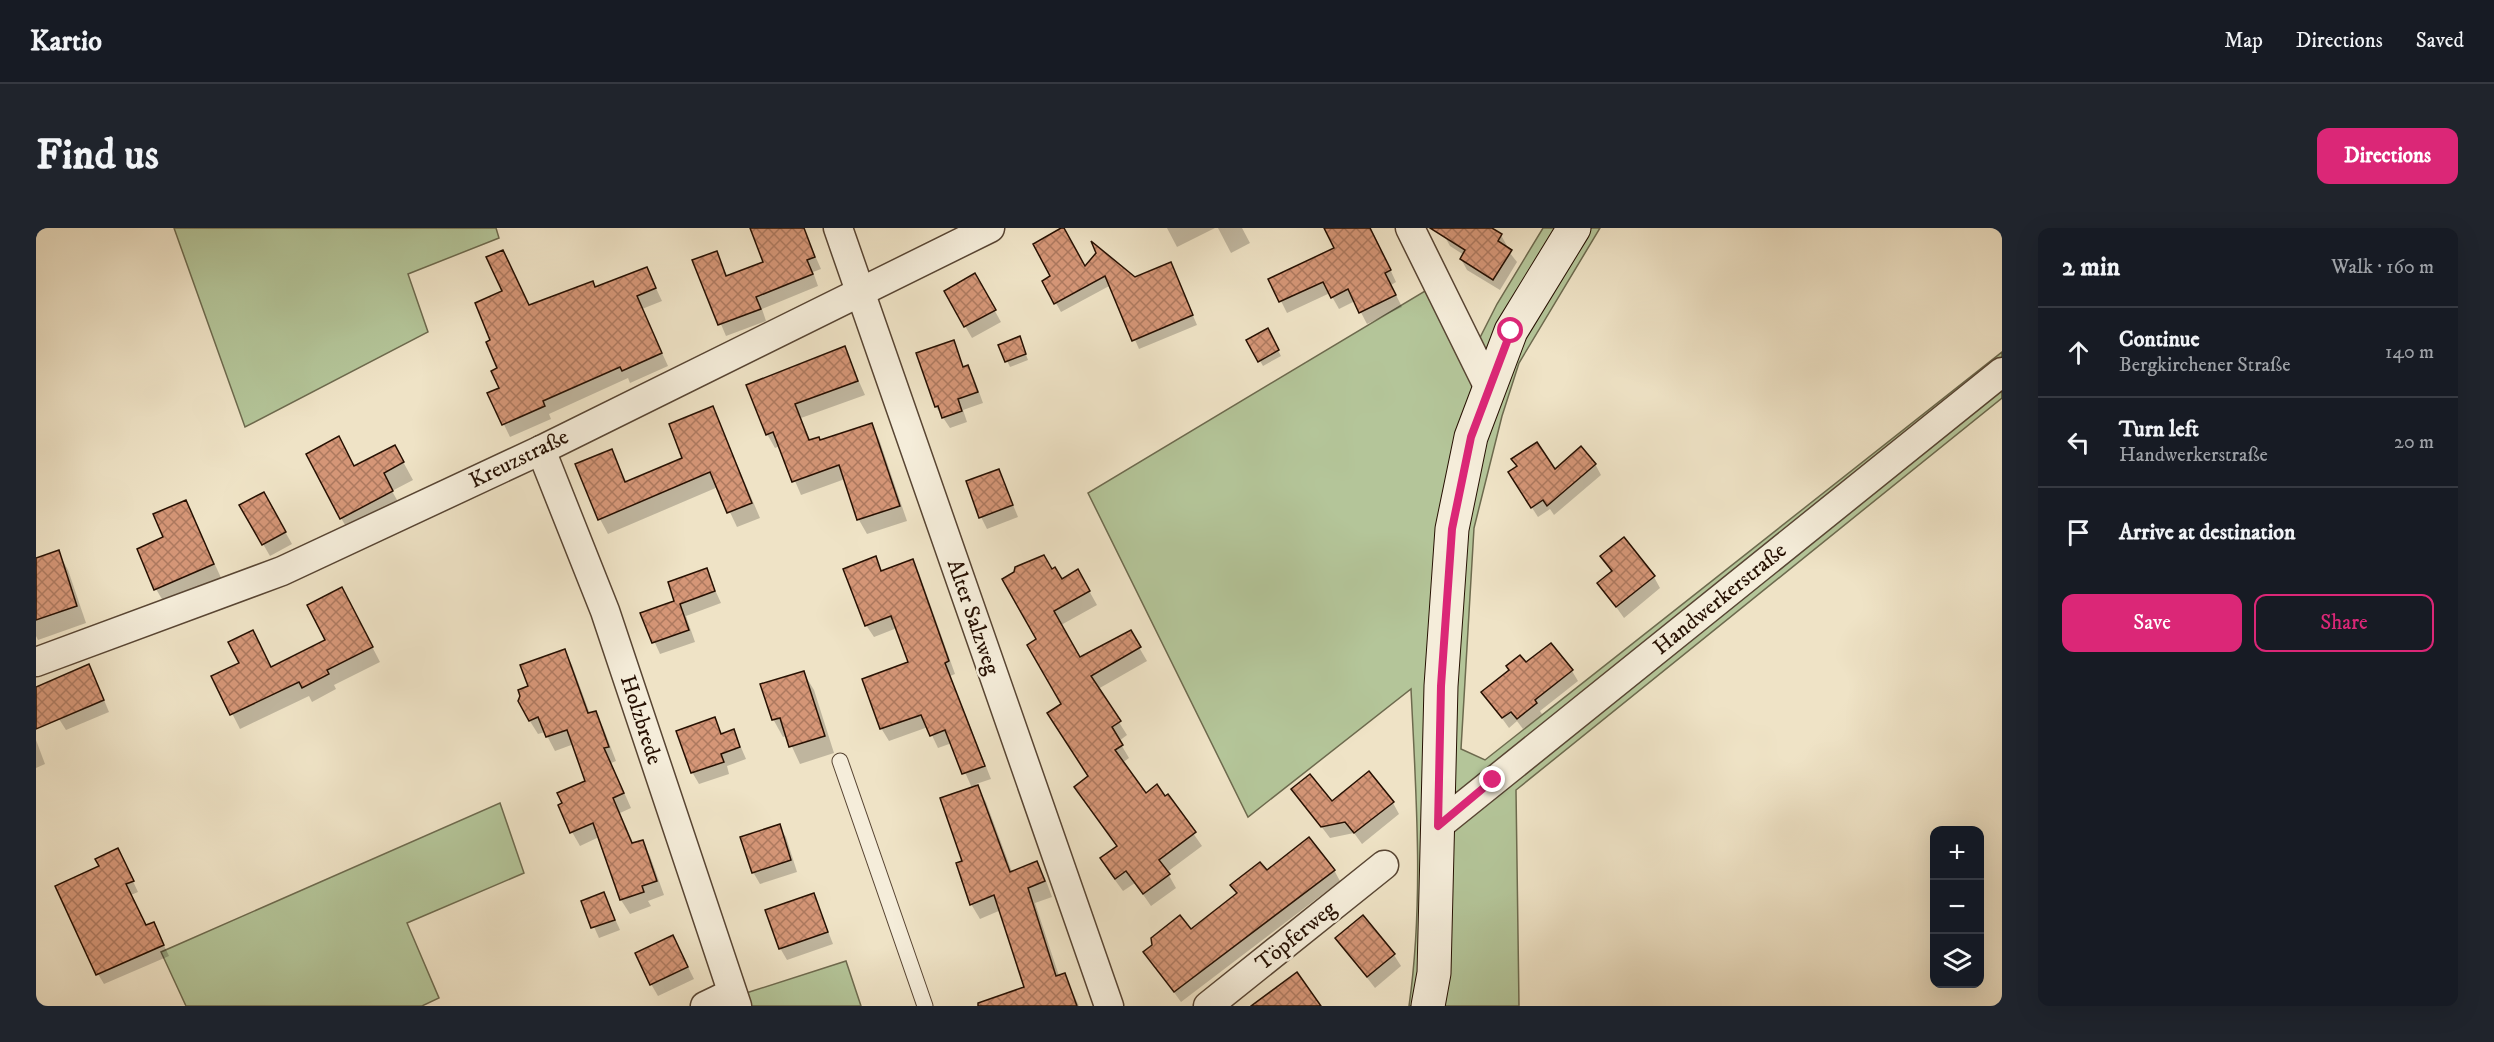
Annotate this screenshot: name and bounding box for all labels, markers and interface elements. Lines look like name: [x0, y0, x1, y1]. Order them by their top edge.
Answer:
text: Kartio: [30, 24, 102, 59]
text: Map: [2224, 28, 2263, 54]
text: Directions: [2296, 28, 2383, 54]
text: Saved: [2416, 28, 2464, 54]
button: Directions: [2317, 128, 2458, 184]
text: Find us: [36, 130, 159, 182]
text: 2 min: [2062, 251, 2120, 284]
text: Walk · 160 m: [2331, 255, 2434, 280]
route start: [1497, 317, 1523, 343]
text: Continue: [2119, 326, 2200, 353]
icon: ahead: [2062, 336, 2095, 369]
text: 140 m: [2385, 340, 2434, 365]
text: Bergkirchener Straße: [2119, 353, 2290, 378]
text: Turn left: [2119, 416, 2199, 443]
street label: Kreuzstraße: [465, 423, 573, 495]
icon: left: [2062, 426, 2095, 459]
text: 20 m: [2394, 430, 2434, 455]
text: Handwerkerstraße: [2119, 443, 2268, 468]
icon: arrive: [2062, 516, 2095, 549]
text: Arrive at destination: [2119, 519, 2296, 546]
street label: Handwerkerstraße: [1648, 537, 1792, 661]
street label: Alter Salzweg: [941, 556, 1005, 679]
button: Save: [2062, 594, 2242, 652]
button: Share: [2254, 594, 2434, 652]
street label: Holzbrede: [614, 672, 668, 768]
route end: [1479, 766, 1505, 792]
map controls: [1930, 826, 1984, 988]
button: +: [1930, 826, 1984, 880]
button: −: [1930, 880, 1984, 934]
street label: Töpferweg: [1250, 895, 1342, 977]
button: layers: [1930, 934, 1984, 988]

